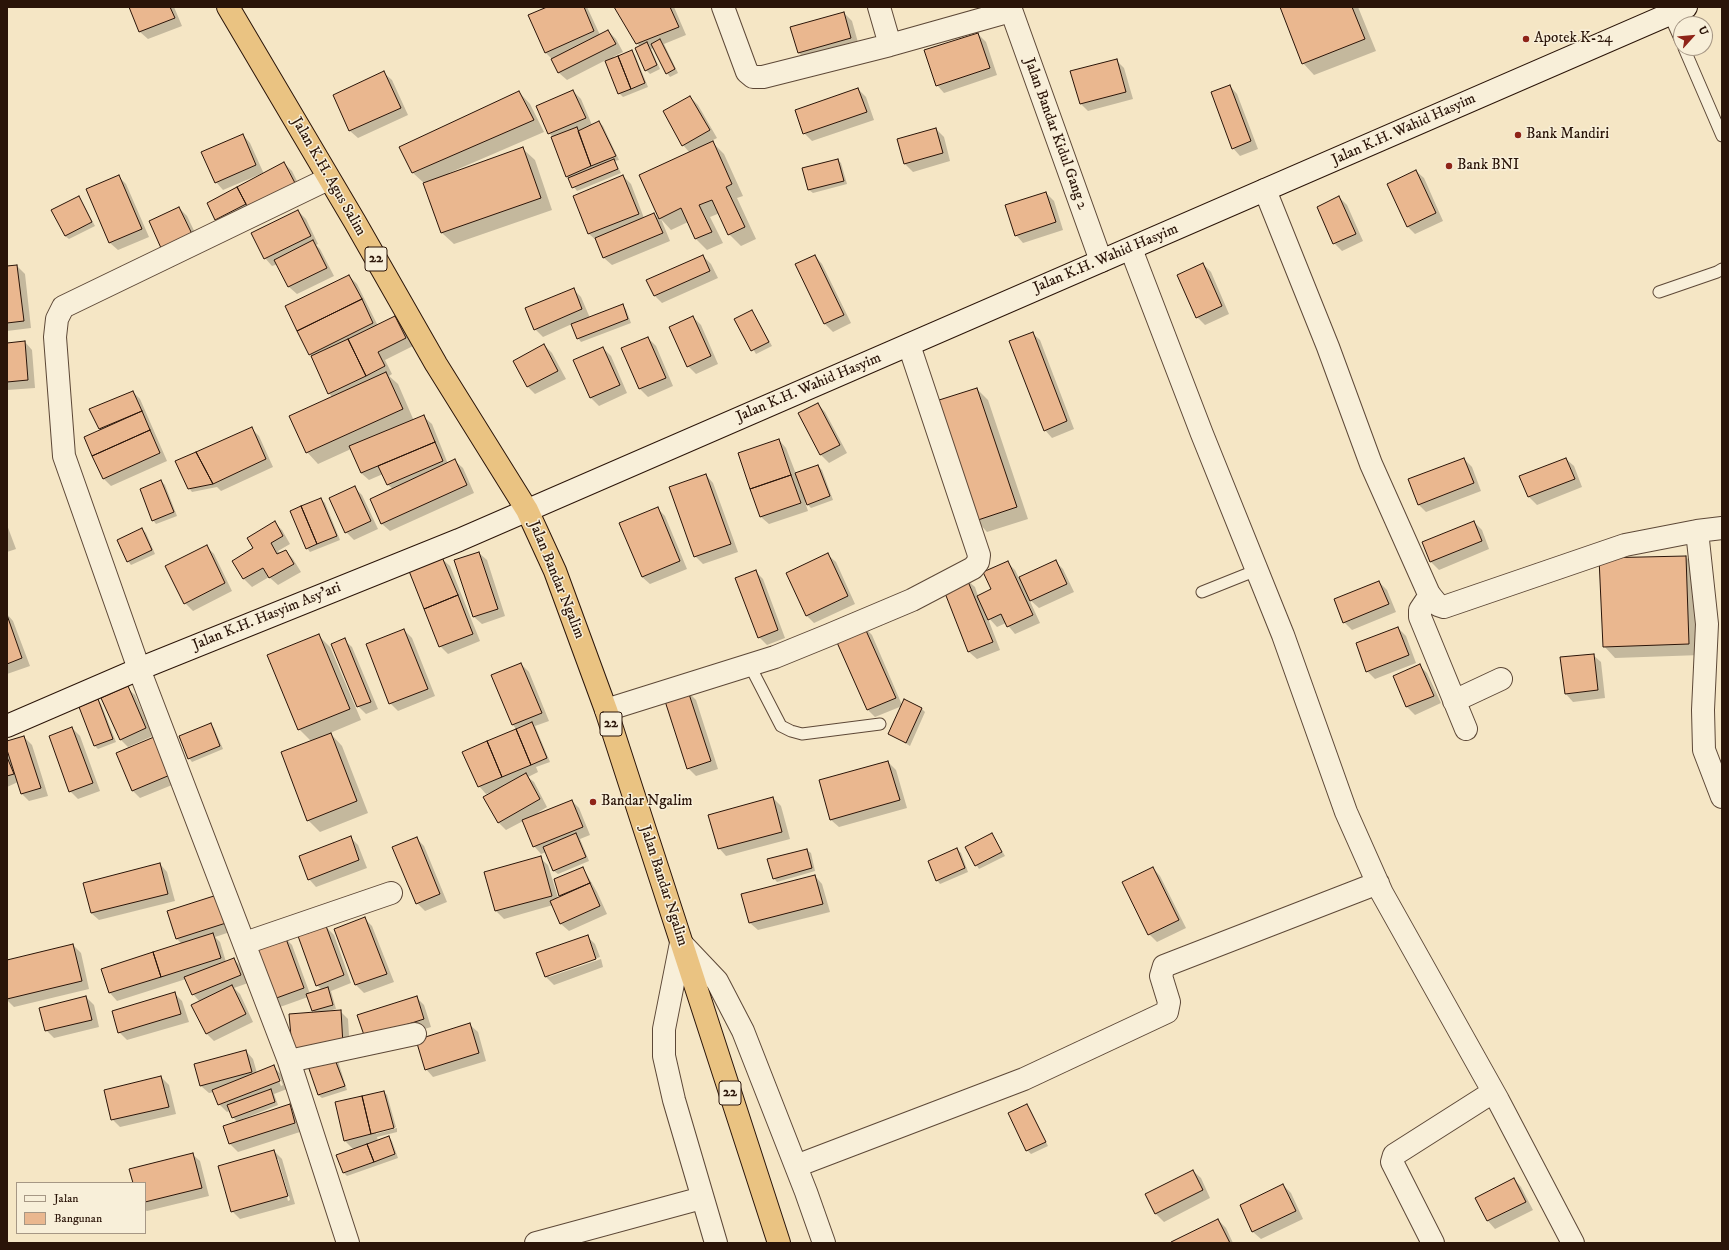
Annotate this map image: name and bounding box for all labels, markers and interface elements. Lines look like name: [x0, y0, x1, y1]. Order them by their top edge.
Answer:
north arrow: [1673, 16, 1713, 56]
text: U: [1695, 24, 1711, 38]
place label: Apotek K-24: [1534, 30, 1613, 48]
marker: Apotek K-24: [1521, 34, 1531, 44]
street label: Jalan Bandar Kidul Gang 2: [1019, 56, 1091, 212]
street label: Jalan K.H. Wahid Hasyim: [1329, 90, 1479, 170]
street label: Jalan K.H. Agus Salim: [287, 115, 369, 239]
place label: Bank Mandiri: [1526, 126, 1609, 144]
marker: Bank Mandiri: [1513, 130, 1523, 140]
place label: Bank BNI: [1457, 157, 1519, 175]
marker: Bank BNI: [1444, 161, 1454, 171]
street label: Jalan K.H. Wahid Hasyim: [1031, 220, 1181, 298]
road number: 22: [365, 247, 387, 271]
street label: Jalan K.H. Wahid Hasyim: [734, 349, 884, 427]
street label: Jalan Bandar Ngalim: [524, 518, 588, 642]
street label: Jalan K.H. Hasyim Asy'ari: [190, 579, 344, 655]
road number: 22: [600, 712, 622, 736]
place label: Bandar Ngalim: [601, 793, 693, 811]
marker: Bandar Ngalim: [588, 797, 598, 807]
street label: Jalan Bandar Ngalim: [635, 823, 691, 949]
road number: 22: [719, 1081, 741, 1105]
legend: [16, 1182, 146, 1234]
text: Jalan: [54, 1191, 79, 1206]
text: Bangunan: [54, 1211, 102, 1226]

